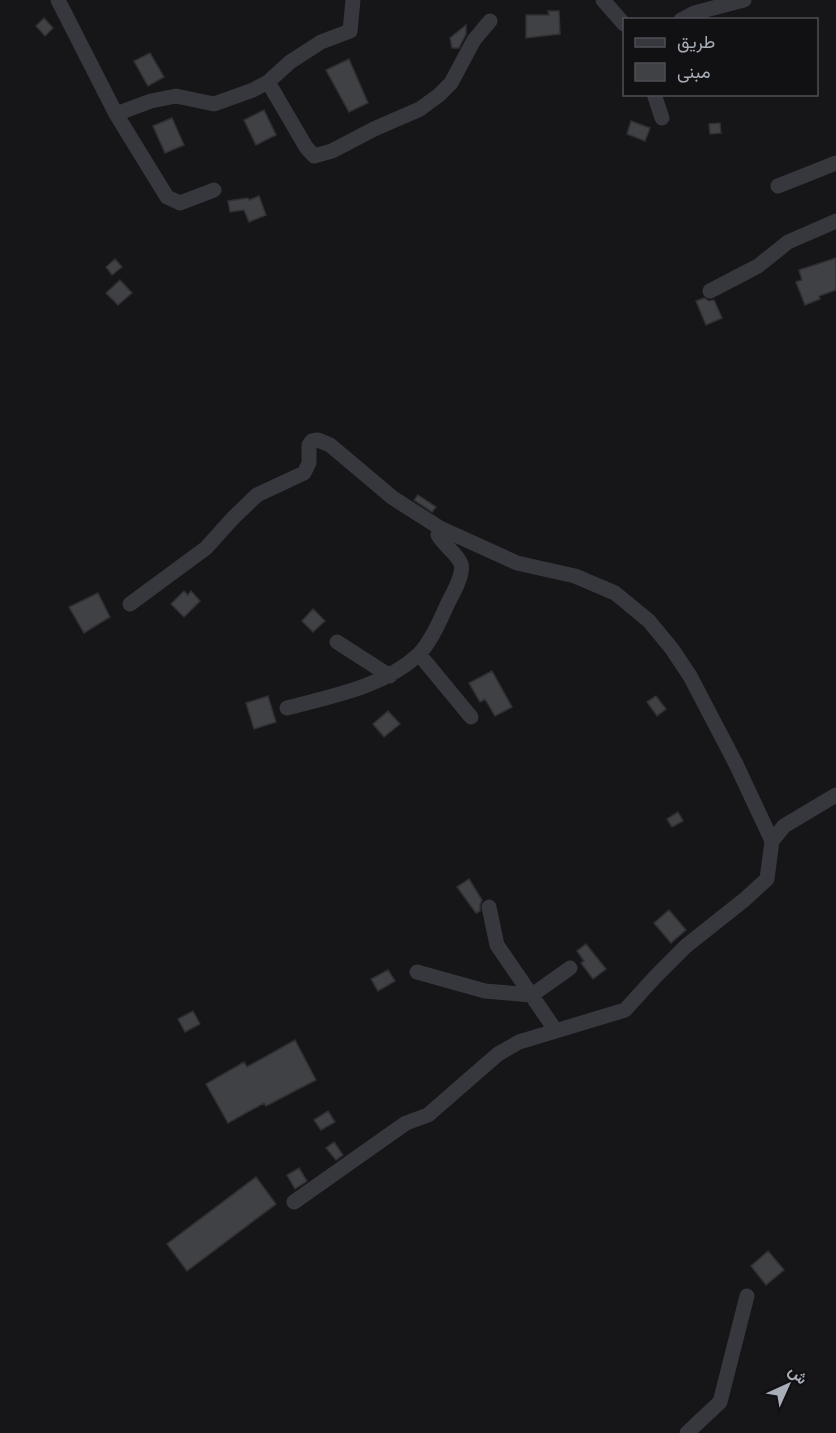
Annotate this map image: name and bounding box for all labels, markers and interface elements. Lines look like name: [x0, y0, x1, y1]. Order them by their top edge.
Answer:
legend: [623, 18, 818, 96]
text: طريق: [677, 29, 715, 53]
text: مبنى: [677, 59, 711, 83]
north arrow: [758, 1355, 818, 1415]
text: ش: [784, 1360, 813, 1389]

